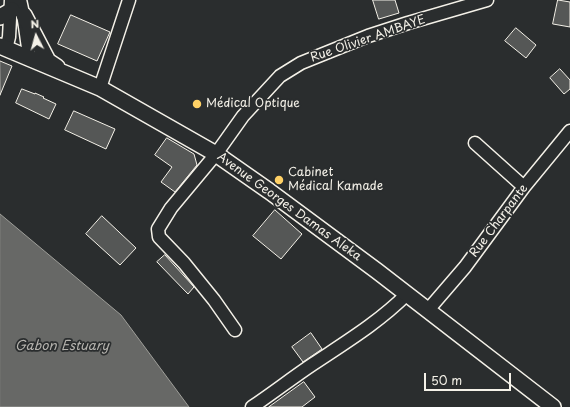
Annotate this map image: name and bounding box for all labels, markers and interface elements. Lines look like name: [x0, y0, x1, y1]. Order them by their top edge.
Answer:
street label: Rue Olivier AMBAYE: [309, 13, 427, 65]
text: N: [29, 15, 40, 32]
north arrow: [16, 16, 56, 56]
place label: Médical Optique: [206, 97, 300, 111]
marker: Médical Optique: [191, 98, 203, 110]
street label: Avenue Georges Damas Aleka: [214, 150, 364, 264]
place label: Cabinet Médical Kamade: [288, 166, 383, 194]
marker: Cabinet Médical Kamade: [273, 174, 285, 186]
street label: Rue Charpante: [467, 182, 531, 260]
water label: Gabon Estuary: [15, 338, 109, 354]
scale bar: [426, 365, 513, 391]
text: 50 m: [431, 371, 462, 389]

